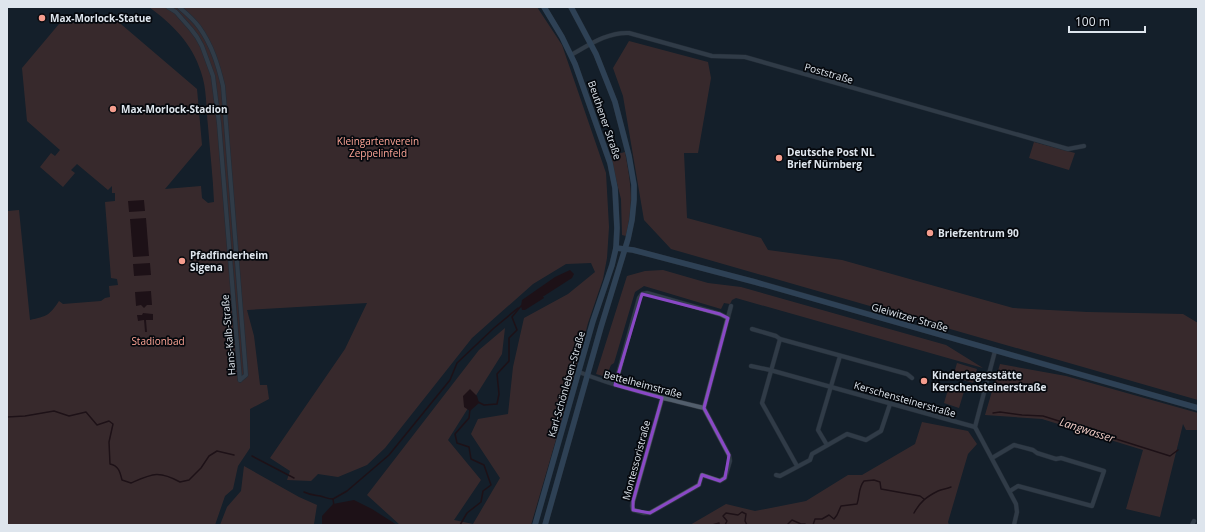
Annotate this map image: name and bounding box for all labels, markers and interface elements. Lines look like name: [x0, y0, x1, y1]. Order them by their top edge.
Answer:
scale bar: [1069, 8, 1145, 34]
place label: Max-Morlock-Statue: [50, 11, 151, 25]
marker: Max-Morlock-Statue: [37, 13, 47, 23]
text: 100 m: [1075, 13, 1110, 30]
street label: Poststraße: [803, 59, 855, 87]
street label: Beuthener Straße: [585, 79, 625, 162]
place label: Max-Morlock-Stadion: [121, 102, 227, 116]
marker: Max-Morlock-Stadion: [108, 104, 118, 114]
park label: Kleingartenverein Zeppelinfeld: [337, 134, 419, 160]
place label: Deutsche Post NL Brief Nürnberg: [787, 145, 875, 171]
marker: Deutsche Post NL Brief Nürnberg: [774, 153, 784, 163]
place label: Briefzentrum 90: [938, 226, 1019, 240]
marker: Briefzentrum 90: [925, 228, 935, 238]
place label: Pfadfinderheim Sigena: [190, 248, 268, 274]
marker: Pfadfinderheim Sigena: [177, 256, 187, 266]
street label: Hans-Kalb-Straße: [217, 294, 239, 376]
street label: Gleiwitzer Straße: [870, 299, 950, 335]
street label: Karl-Schönleben-Straße: [544, 329, 588, 439]
park label: Stadionbad: [131, 334, 185, 348]
street label: Bettelheimstraße: [602, 367, 684, 401]
place label: Kindertagesstätte Kerschensteinerstraße: [932, 368, 1047, 394]
marker: Kindertagesstätte Kerschensteinerstraße: [919, 376, 929, 386]
street label: Kerschensteinerstraße: [852, 378, 958, 420]
water label: Langwasser: [1058, 414, 1117, 446]
street label: Montessoristraße: [619, 418, 654, 502]

